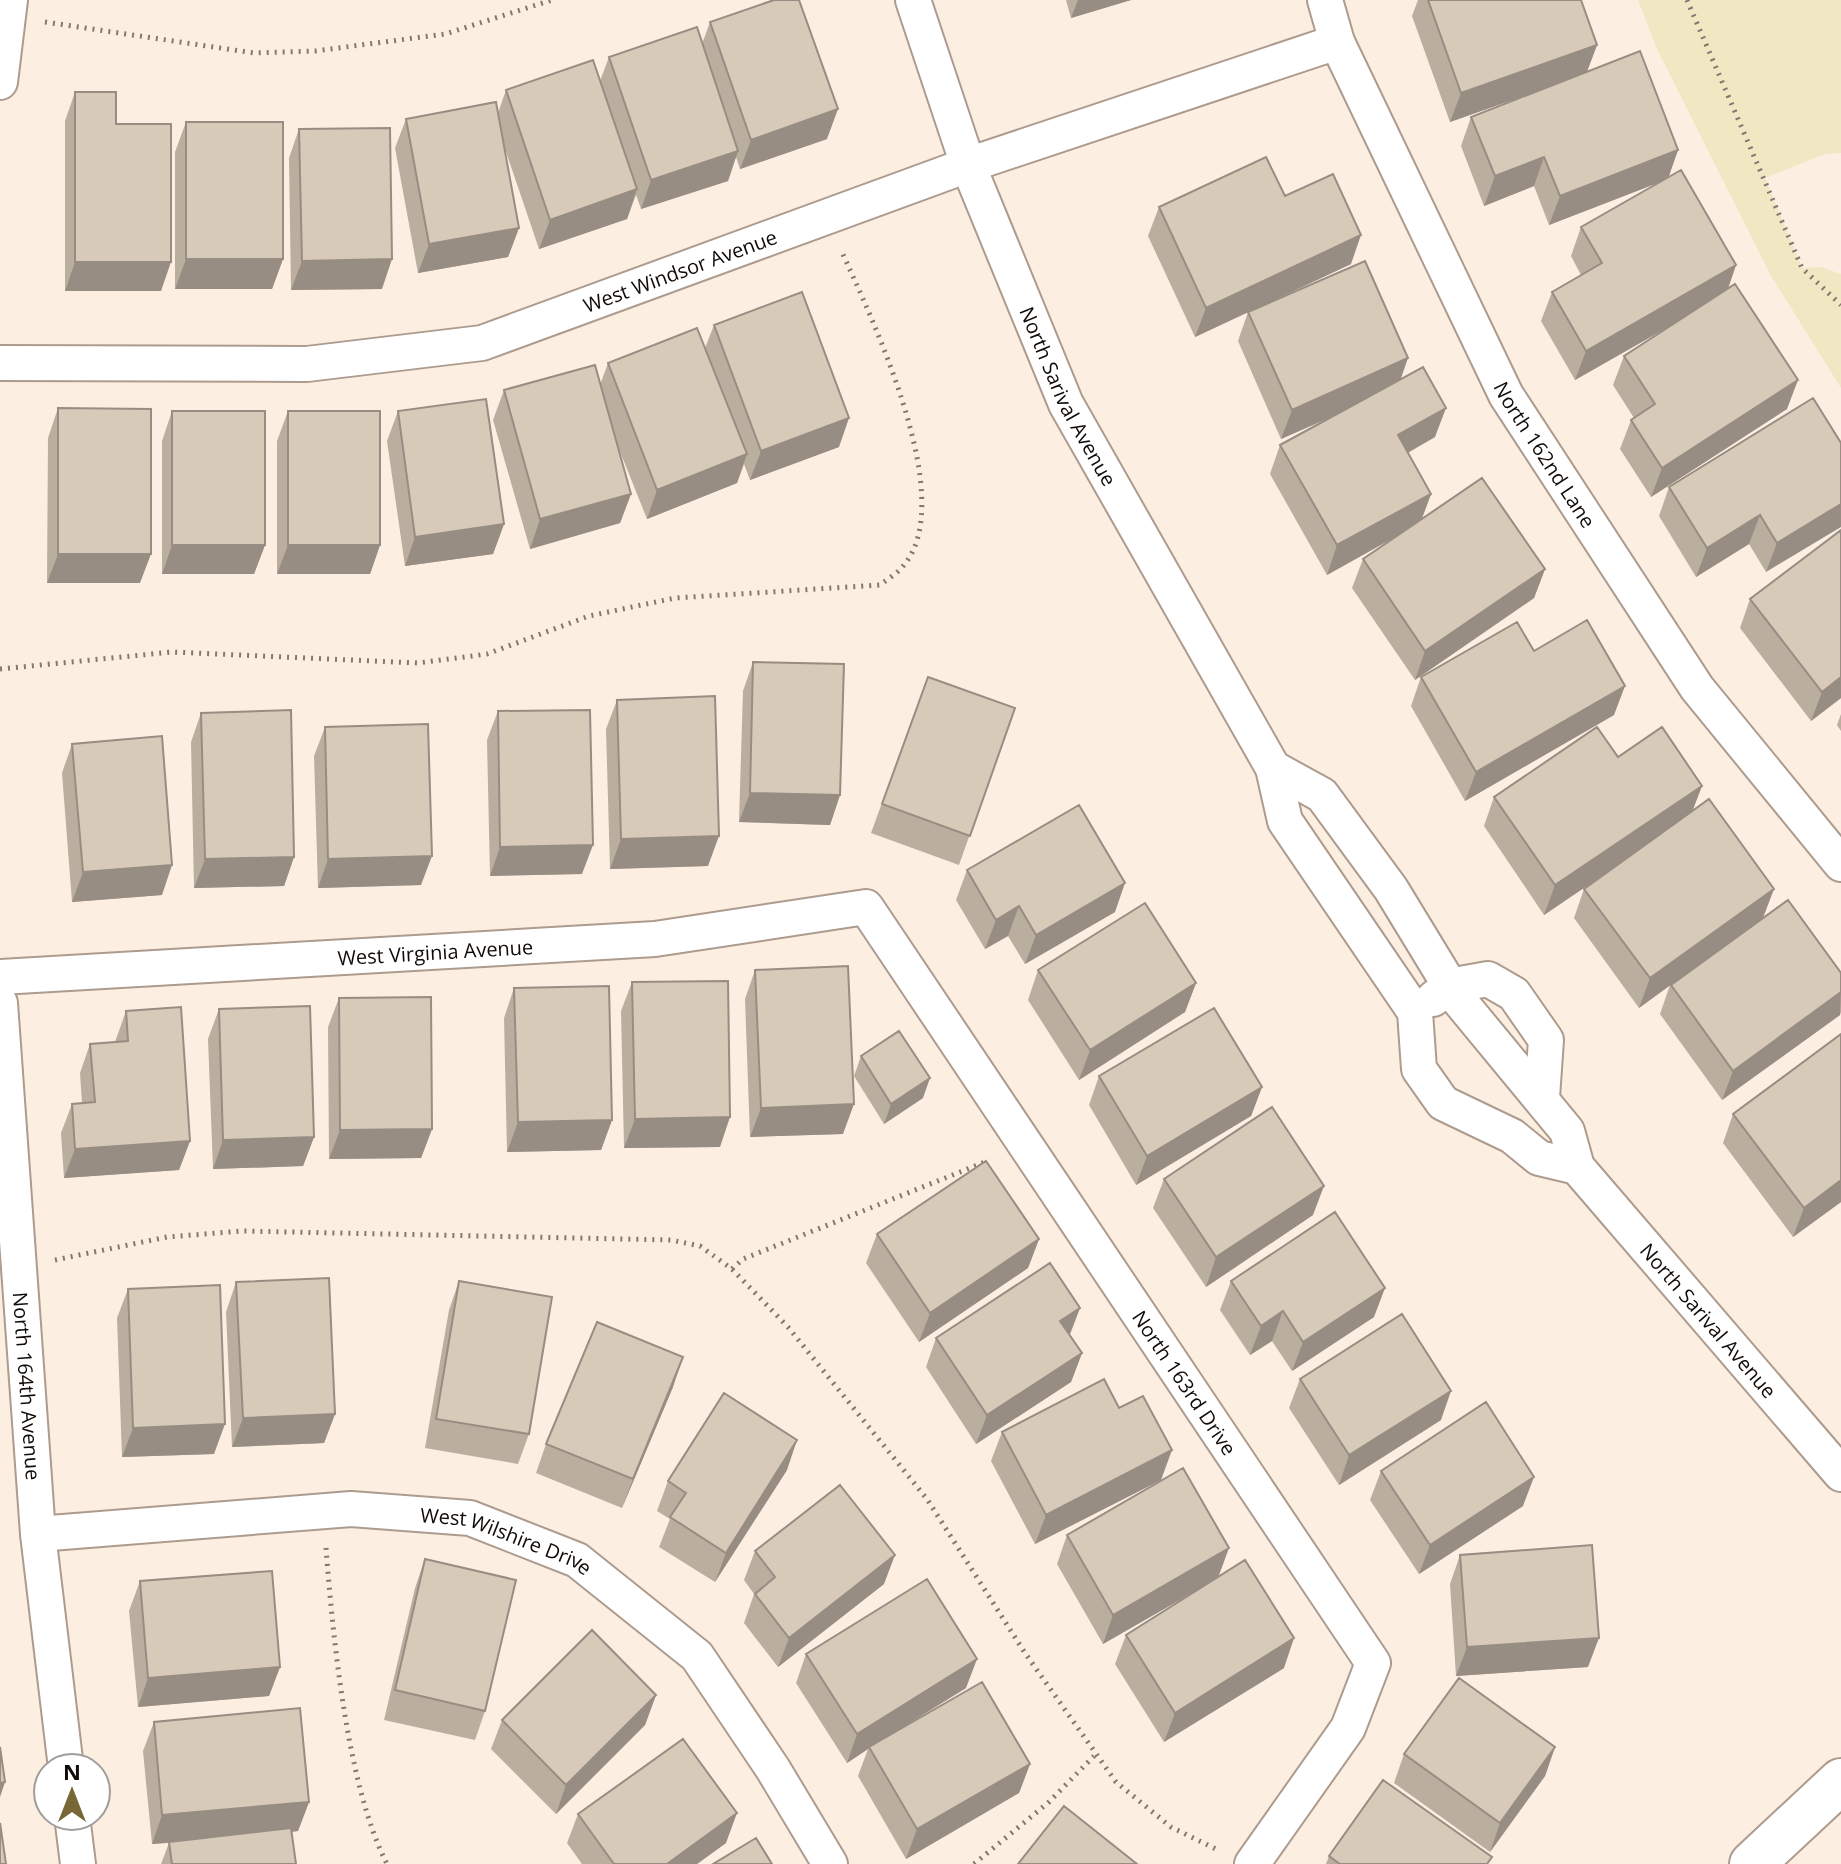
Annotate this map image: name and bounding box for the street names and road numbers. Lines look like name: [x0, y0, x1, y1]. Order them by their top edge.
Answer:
street label: West Windsor Avenue: [579, 223, 780, 318]
street label: North Sarival Avenue: [1014, 302, 1123, 491]
street label: North 162nd Lane: [1488, 377, 1602, 533]
street label: West Virginia Avenue: [337, 933, 534, 971]
street label: North Sarival Avenue: [1635, 1237, 1783, 1403]
street label: North 164th Avenue: [7, 1291, 48, 1481]
street label: North 163rd Drive: [1127, 1305, 1243, 1460]
street label: West Wilshire Drive: [419, 1501, 598, 1581]

